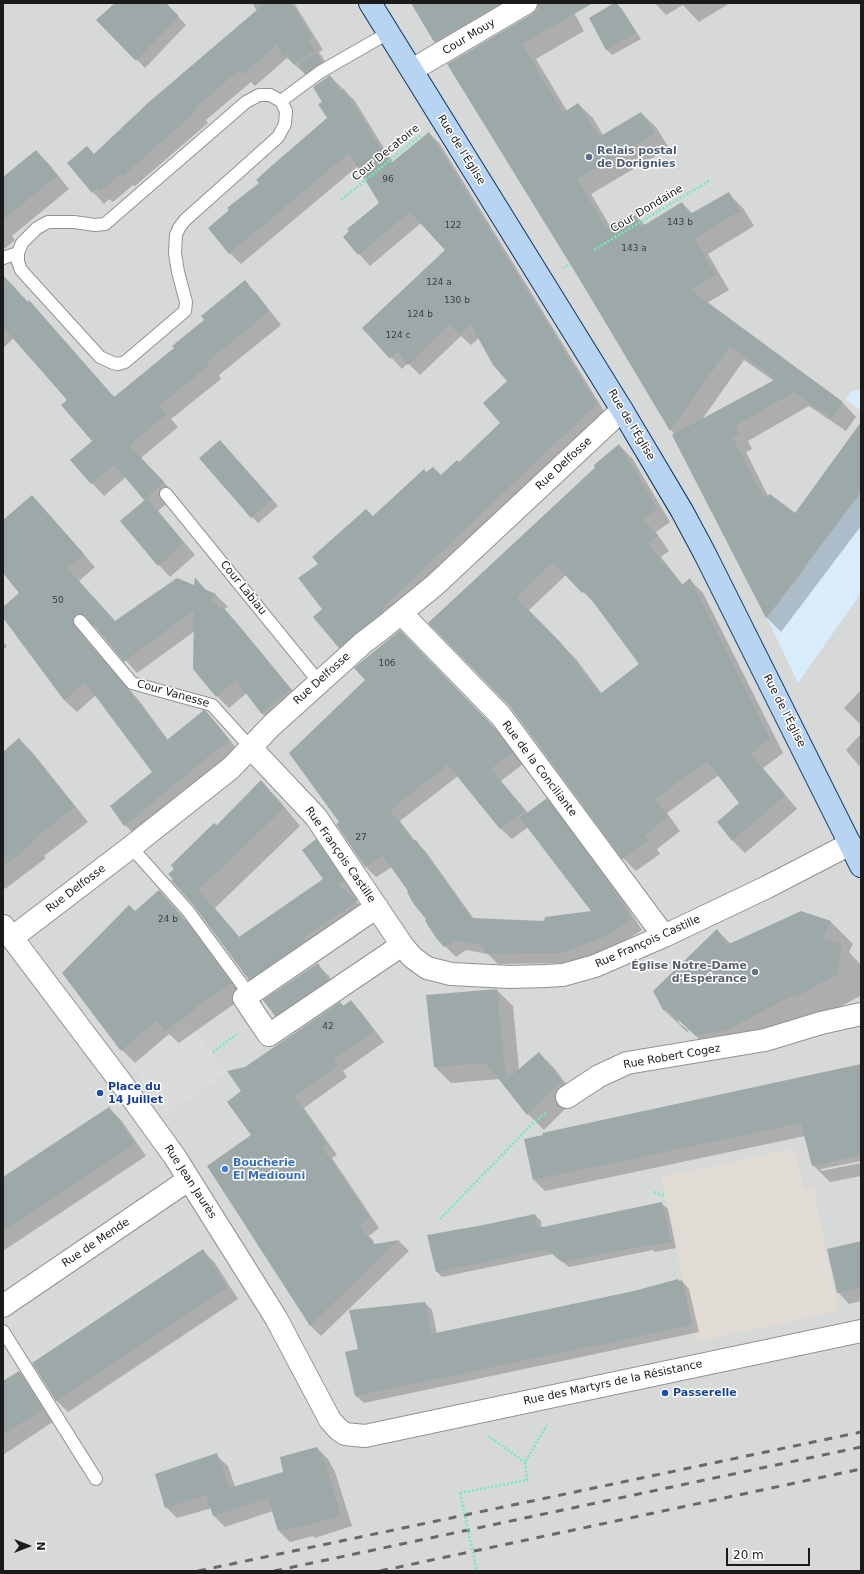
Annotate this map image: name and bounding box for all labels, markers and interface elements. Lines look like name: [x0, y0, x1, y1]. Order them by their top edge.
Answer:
street label: Cour Mouy: [440, 16, 498, 58]
street label: Rue de l'Église: [434, 112, 488, 188]
street label: Cour Decatoire: [350, 122, 422, 184]
place label: Relais postal de Dorignies: [597, 144, 677, 170]
marker: Relais postal de Dorignies: [584, 152, 594, 162]
house number: 96: [382, 175, 394, 185]
street label: Cour Dondaine: [608, 182, 686, 236]
house number: 143 b: [667, 218, 693, 228]
house number: 122: [444, 221, 462, 231]
house number: 143 a: [621, 244, 647, 254]
house number: 124 a: [426, 278, 452, 288]
house number: 130 b: [444, 296, 470, 306]
house number: 124 b: [407, 310, 433, 320]
house number: 124 c: [386, 331, 410, 341]
street label: Rue de l'Église: [605, 387, 657, 463]
street label: Rue Delfosse: [533, 435, 595, 493]
street label: Cour Labiau: [217, 558, 269, 618]
house number: 50: [52, 596, 64, 606]
street label: Rue Delfosse: [291, 650, 353, 708]
house number: 106: [378, 659, 396, 669]
street label: Rue de l'Église: [760, 672, 808, 750]
street label: Cour Vanesse: [135, 677, 211, 711]
street label: Rue de la Conciliante: [499, 719, 579, 819]
street label: Rue François Castille: [302, 805, 378, 905]
house number: 27: [355, 833, 367, 843]
street label: Rue Delfosse: [43, 862, 109, 916]
street label: Rue François Castille: [593, 913, 703, 971]
house number: 24 b: [158, 915, 178, 925]
place label: Église Notre-Dame d'Espérance: [631, 959, 747, 985]
marker: Église Notre-Dame d'Espérance: [750, 967, 760, 977]
house number: 42: [322, 1022, 334, 1032]
street label: Rue Robert Cogez: [622, 1042, 722, 1072]
place label: Place du 14 Juillet: [108, 1080, 163, 1106]
marker: Place du 14 Juillet: [95, 1088, 105, 1098]
street label: Rue Jean Jaurès: [161, 1143, 219, 1221]
place label: Boucherie El Mediouni: [233, 1156, 305, 1182]
marker: Boucherie El Mediouni: [220, 1164, 230, 1174]
street label: Rue de Mende: [60, 1216, 132, 1270]
street label: Rue des Martyrs de la Résistance: [522, 1358, 704, 1408]
place label: Passerelle: [673, 1386, 737, 1400]
marker: Passerelle: [660, 1388, 670, 1398]
north arrow: [8, 1526, 48, 1566]
scale bar: [728, 1540, 812, 1566]
text: N: [34, 1541, 47, 1551]
text: 20 m: [733, 1548, 764, 1562]

